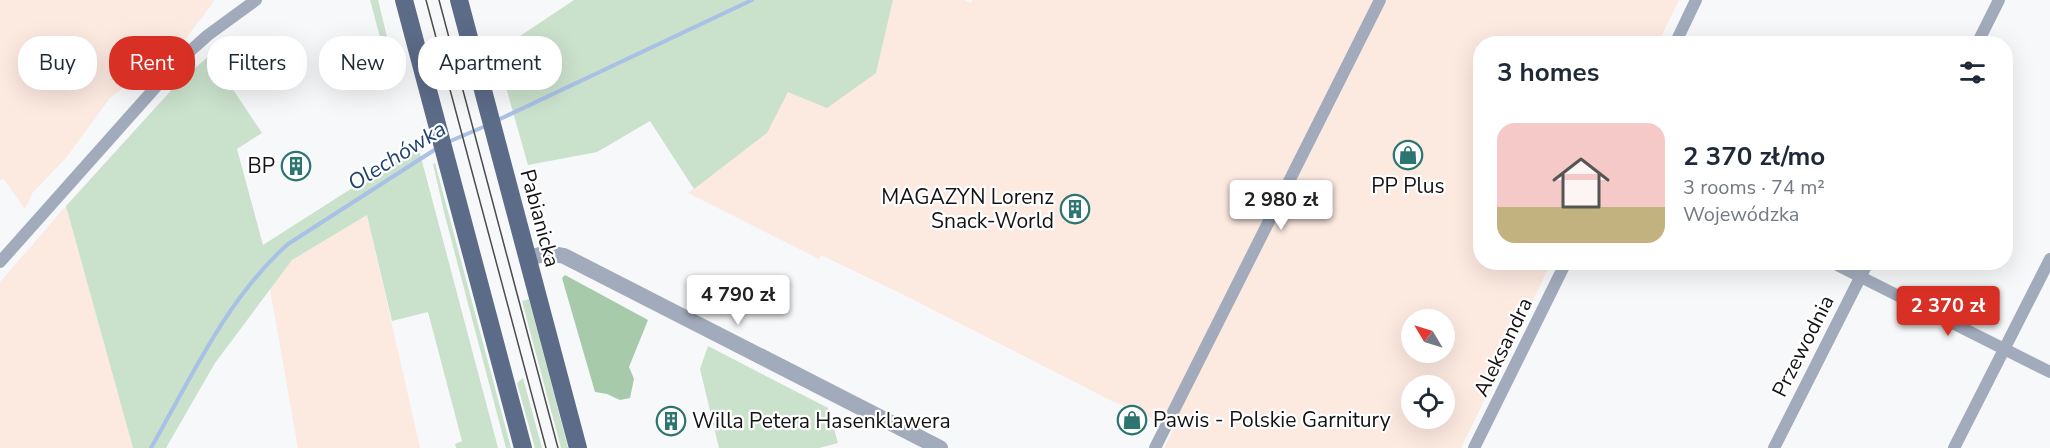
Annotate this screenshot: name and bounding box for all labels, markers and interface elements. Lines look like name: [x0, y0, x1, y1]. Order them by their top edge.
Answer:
chip: Buy: [18, 36, 97, 90]
chip: Rent: [109, 36, 195, 90]
chip: Filters: [207, 36, 307, 90]
chip: New: [319, 36, 406, 90]
chip: Apartment: [418, 36, 562, 90]
text: 3 homes: [1497, 55, 1599, 90]
icon: filters: [1956, 56, 1989, 89]
water label: Olechówka: [342, 114, 452, 198]
shop icon: PP Plus: [1392, 139, 1424, 171]
text: 2 370 zł/mo: [1683, 139, 1825, 174]
icon: home: [1545, 147, 1617, 219]
building icon: BP: [280, 150, 312, 182]
place label: BP: [248, 152, 275, 180]
street label: Pabianicka: [514, 166, 566, 270]
place label: PP Plus: [1371, 172, 1445, 200]
text: 3 rooms · 74 m²: [1683, 174, 1825, 201]
pin: 2 980 zł: [1219, 180, 1343, 231]
place label: MAGAZYN Lorenz Snack-World: [881, 183, 1054, 235]
text: 2 980 zł: [1244, 186, 1318, 213]
building icon: MAGAZYN Lorenz Snack-World: [1059, 193, 1091, 225]
text: Wojewódzka: [1683, 201, 1799, 228]
pin: 4 790 zł: [676, 275, 800, 326]
text: 4 790 zł: [701, 281, 775, 308]
pin: 2 370 zł: [1886, 286, 2010, 337]
street label: Przewodnia: [1765, 290, 1841, 402]
text: 2 370 zł: [1911, 292, 1985, 319]
street label: Aleksandra: [1467, 293, 1539, 401]
north arrow: [1401, 309, 1455, 363]
map controls: [1401, 309, 1455, 429]
button: locate: [1401, 375, 1455, 429]
shop icon: Pawis - Polskie Garnitury: [1116, 404, 1148, 436]
building icon: Willa Petera Hasenklawera: [655, 405, 687, 437]
place label: Pawis - Polskie Garnitury: [1153, 406, 1391, 434]
place label: Willa Petera Hasenklawera: [692, 407, 951, 435]

